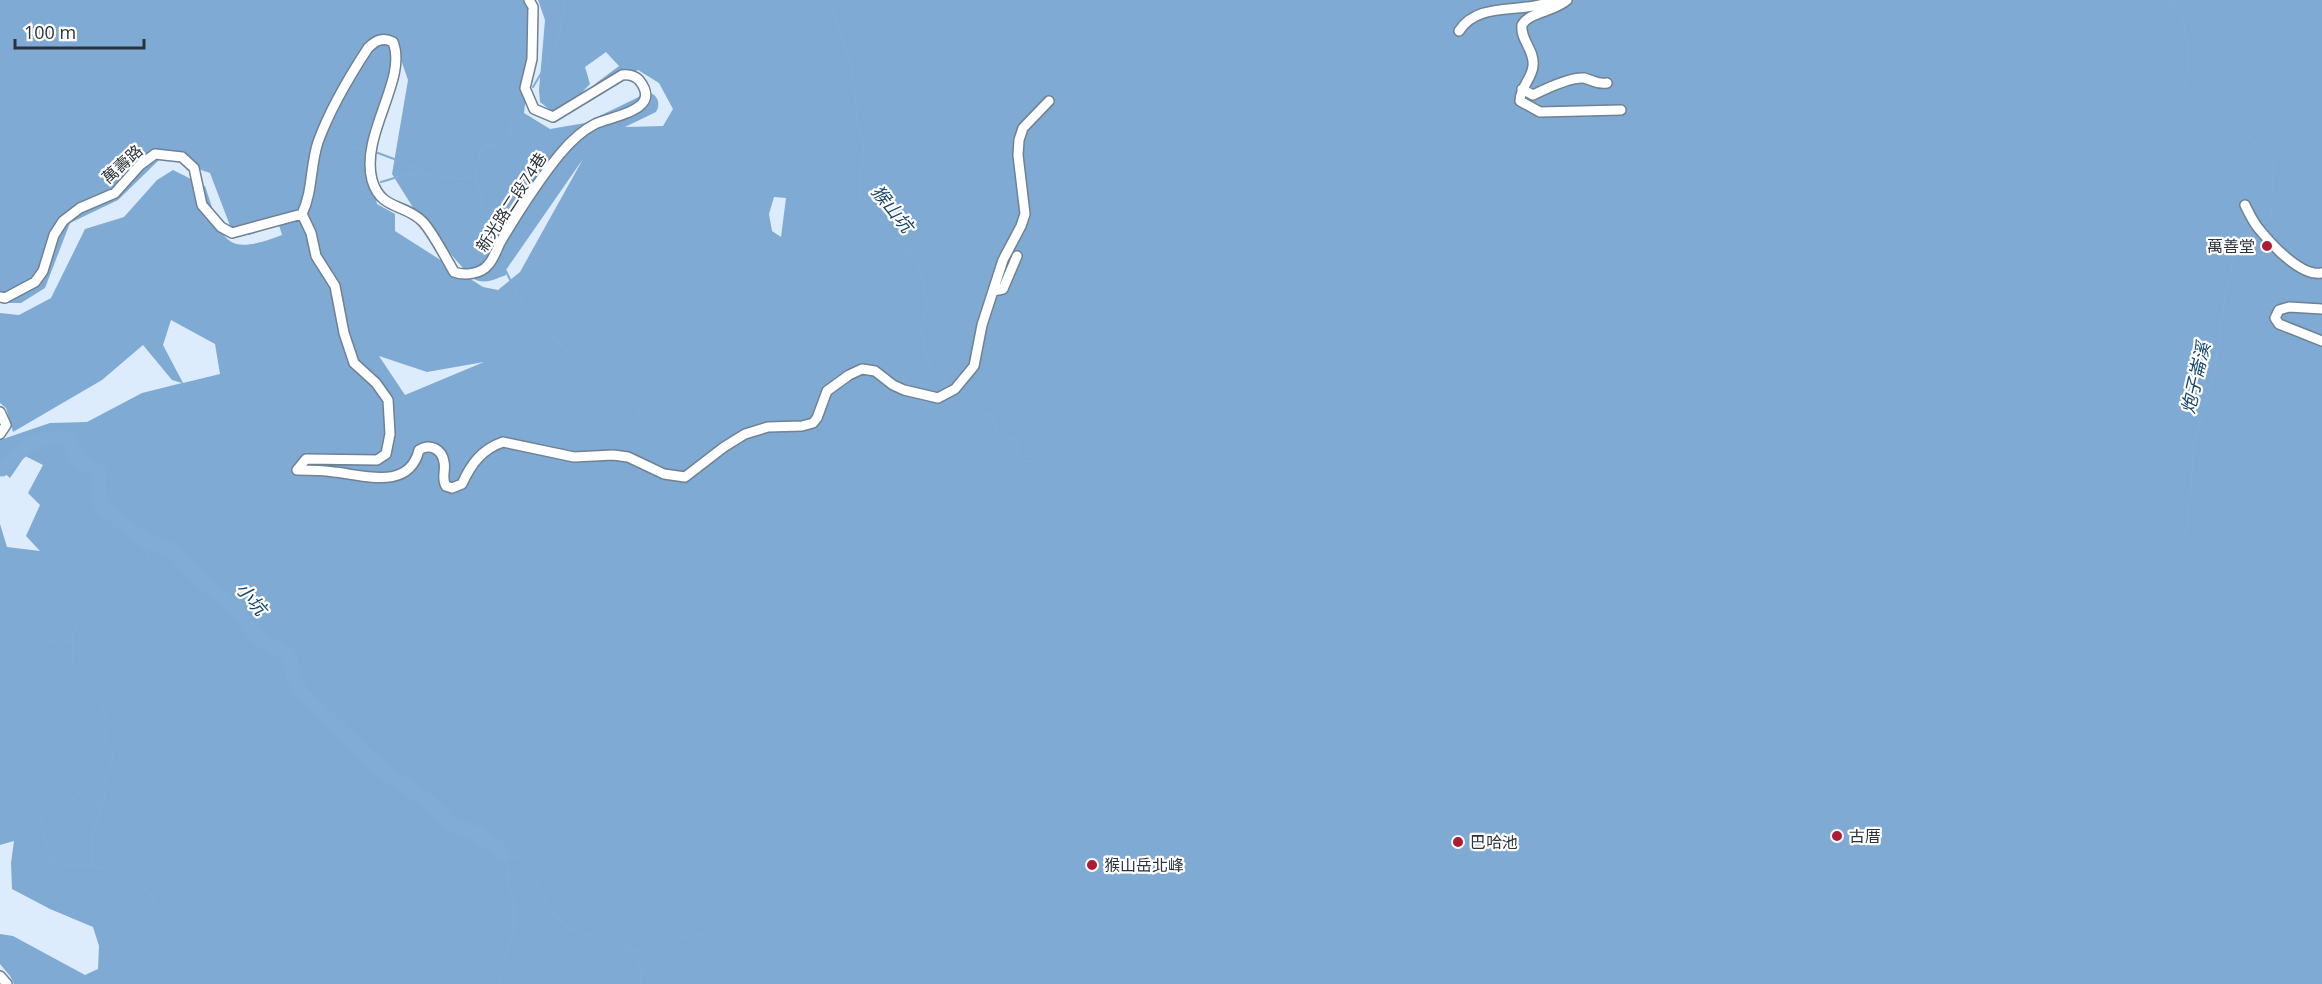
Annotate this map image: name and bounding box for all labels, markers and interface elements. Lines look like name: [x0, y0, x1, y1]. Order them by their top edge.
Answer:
scale bar: [15, 12, 144, 50]
text: 100 m: [24, 20, 76, 44]
street label: 萬壽路: [97, 140, 147, 188]
street label: 新光路二段74巷: [471, 148, 551, 256]
water label: 猴山坑: [866, 180, 921, 239]
place label: 萬善堂: [2207, 235, 2255, 257]
marker: 萬善堂: [2260, 239, 2274, 253]
water label: 炮子崙溪: [2175, 337, 2215, 416]
water label: 小坑: [231, 577, 275, 622]
place label: 古厝: [1849, 825, 1881, 847]
marker: 古厝: [1830, 829, 1844, 843]
place label: 巴哈池: [1470, 831, 1518, 853]
marker: 巴哈池: [1451, 835, 1465, 849]
place label: 猴山岳北峰: [1104, 854, 1184, 876]
marker: 猴山岳北峰: [1085, 858, 1099, 872]

